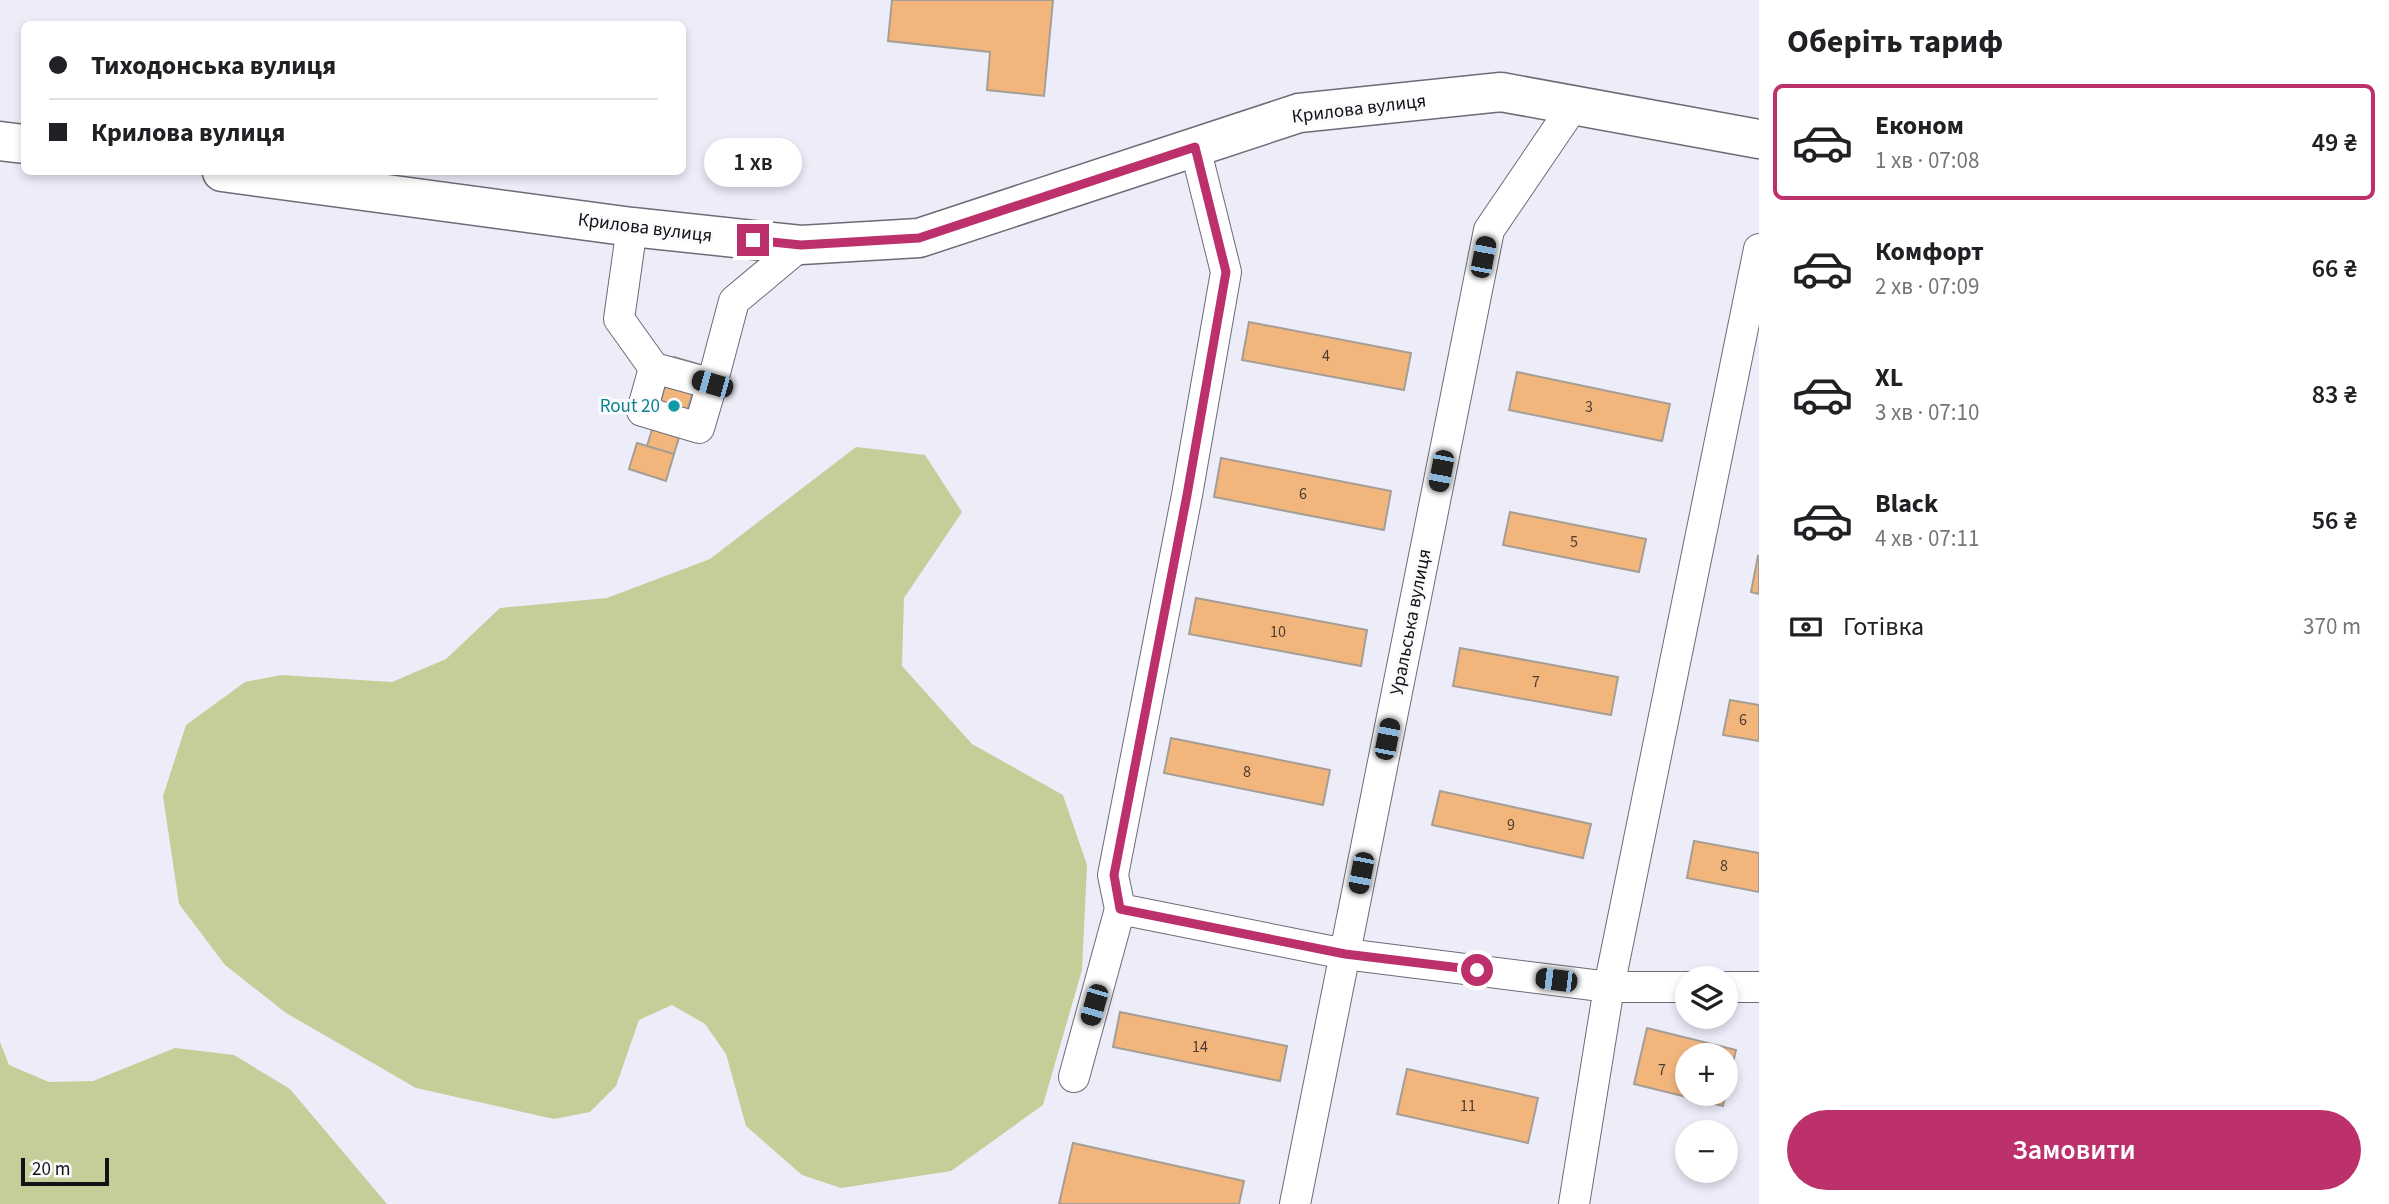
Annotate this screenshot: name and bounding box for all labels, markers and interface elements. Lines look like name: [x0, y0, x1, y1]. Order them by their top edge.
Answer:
text: Оберіть тариф: [1787, 19, 2003, 65]
text: Тиходонська вулиця: [91, 47, 336, 84]
street label: Крилова вулиця: [1290, 87, 1428, 131]
text: Економ: [1875, 107, 1964, 144]
icon: car: [1791, 111, 1854, 174]
text: Крилова вулиця: [91, 114, 285, 151]
text: 49 ₴: [2312, 124, 2357, 161]
callout: 1 хв: [704, 138, 802, 188]
text: 1 хв · 07:08: [1875, 144, 1979, 177]
text: 1 хв: [733, 146, 773, 179]
street label: Крилова вулиця: [576, 206, 714, 250]
route end: [737, 224, 769, 256]
text: Комфорт: [1875, 233, 1984, 270]
car: [1469, 234, 1498, 280]
icon: car: [1791, 237, 1854, 300]
text: 66 ₴: [2312, 250, 2357, 287]
text: 2 хв · 07:09: [1875, 270, 1979, 303]
house number: 4: [1322, 345, 1330, 367]
text: XL: [1875, 359, 1903, 396]
icon: car: [1791, 363, 1854, 426]
car: [689, 368, 736, 400]
text: 83 ₴: [2312, 376, 2357, 413]
place label: Rout 20: [600, 393, 660, 420]
house number: 3: [1585, 396, 1593, 418]
text: 3 хв · 07:10: [1875, 396, 1979, 429]
marker: Rout 20: [666, 398, 682, 414]
car: [1427, 448, 1456, 494]
house number: 6: [1299, 483, 1307, 505]
text: Black: [1875, 485, 1938, 522]
icon: car: [1791, 489, 1854, 552]
text: 56 ₴: [2312, 502, 2357, 539]
text: 4 хв · 07:11: [1875, 522, 1979, 555]
house number: 5: [1570, 531, 1578, 553]
street label: Уральська вулиця: [1384, 546, 1438, 698]
icon: cash: [1787, 608, 1825, 646]
text: Готівка: [1843, 608, 1924, 645]
text: 370 m: [2303, 610, 2361, 643]
house number: 10: [1270, 621, 1286, 643]
house number: 7: [1532, 671, 1540, 693]
house number: 6: [1739, 709, 1747, 731]
car: [1373, 716, 1402, 762]
house number: 8: [1243, 761, 1251, 783]
house number: 9: [1507, 814, 1515, 836]
car: [1347, 850, 1376, 896]
house number: 8: [1720, 855, 1728, 877]
route start: [1461, 954, 1493, 986]
map controls: [1675, 966, 1738, 1183]
button: layers: [1675, 966, 1738, 1029]
car: [1534, 967, 1579, 993]
car: [1079, 982, 1110, 1028]
house number: 14: [1192, 1036, 1208, 1058]
button: +: [1675, 1043, 1738, 1106]
house number: 7: [1658, 1059, 1666, 1081]
house number: 11: [1460, 1095, 1476, 1117]
button: Замовити: [1787, 1110, 2361, 1190]
button: −: [1675, 1120, 1738, 1183]
scale bar: [21, 1155, 108, 1187]
text: 20 m: [32, 1156, 70, 1183]

